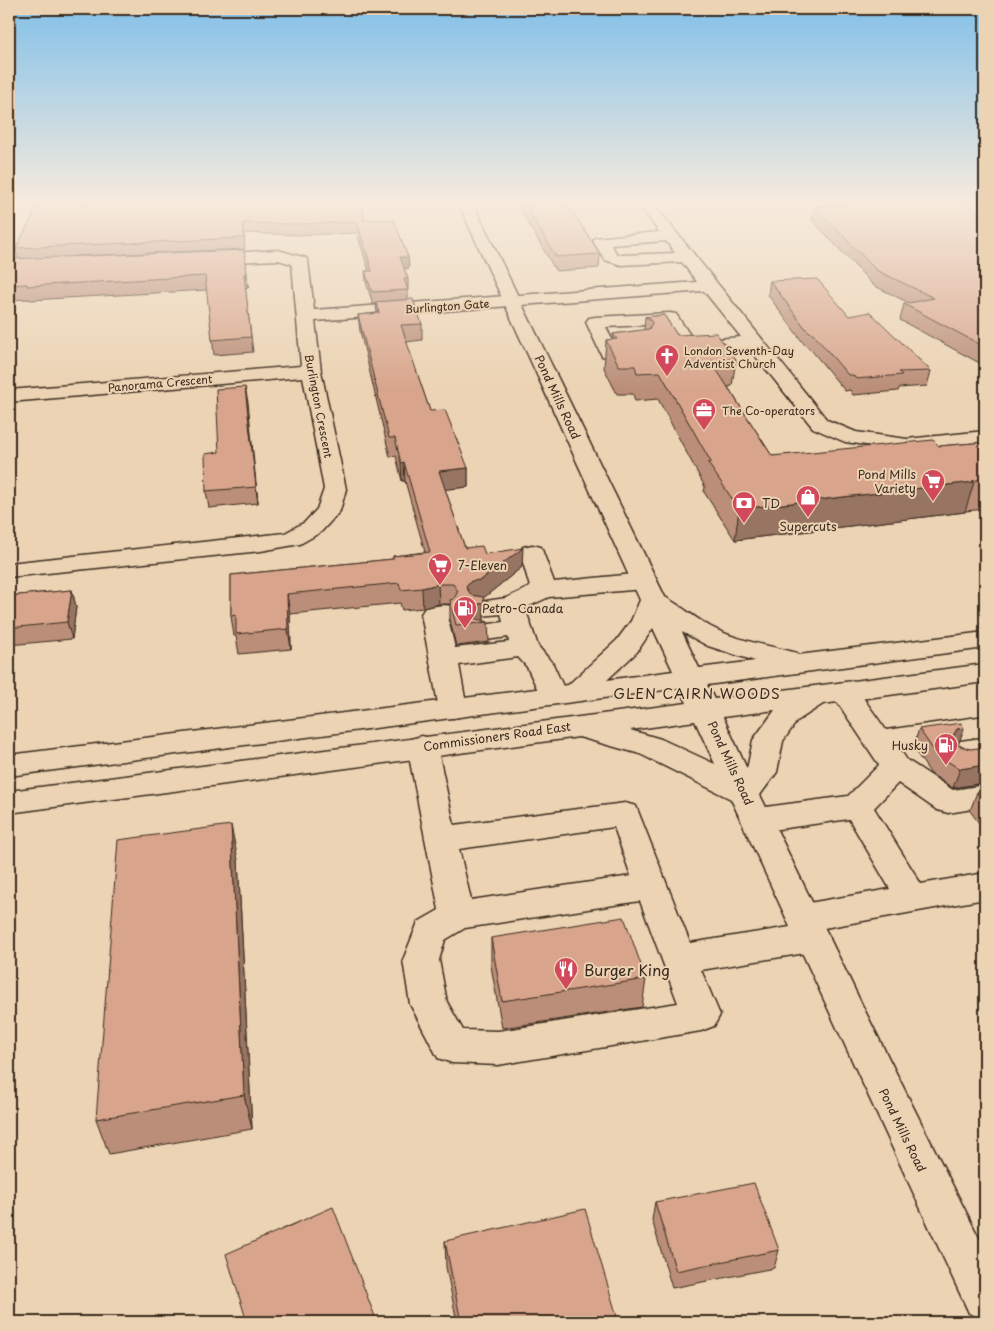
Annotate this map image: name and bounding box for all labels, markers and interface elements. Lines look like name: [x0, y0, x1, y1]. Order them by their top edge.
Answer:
street label: Burlington Gate: [404, 295, 490, 317]
place label: London Seventh-Day Adventist Church: [684, 342, 794, 372]
church icon: London Seventh-Day Adventist Church: [654, 343, 680, 377]
street label: Pond Mills Road: [531, 352, 585, 442]
street label: Burlington Crescent: [301, 353, 337, 460]
street label: Panorama Crescent: [107, 370, 213, 396]
office icon: The Co-operators: [691, 397, 717, 431]
place label: The Co-operators: [722, 402, 815, 419]
place label: Pond Mills Variety: [858, 465, 917, 497]
supermarket icon: Pond Mills Variety: [920, 468, 946, 502]
shop icon: Supercuts: [795, 484, 821, 518]
bank icon: TD: [731, 490, 757, 524]
place label: TD: [762, 494, 780, 512]
place label: Supercuts: [779, 517, 837, 535]
supermarket icon: 7-Eleven: [427, 552, 453, 586]
place label: 7-Eleven: [458, 556, 507, 574]
fuel station icon: Petro-Canada: [452, 595, 478, 629]
place label: Petro-Canada: [482, 599, 564, 617]
district label: GLEN CAIRN WOODS: [613, 683, 781, 704]
street label: Commissioners Road East: [422, 717, 572, 755]
street label: Pond Mills Road: [704, 718, 758, 808]
fuel station icon: Husky: [933, 732, 959, 766]
place label: Husky: [892, 736, 928, 754]
restaurant icon: Burger King: [553, 956, 579, 990]
place label: Burger King: [584, 958, 670, 981]
street label: Pond Mills Road: [875, 1085, 931, 1175]

